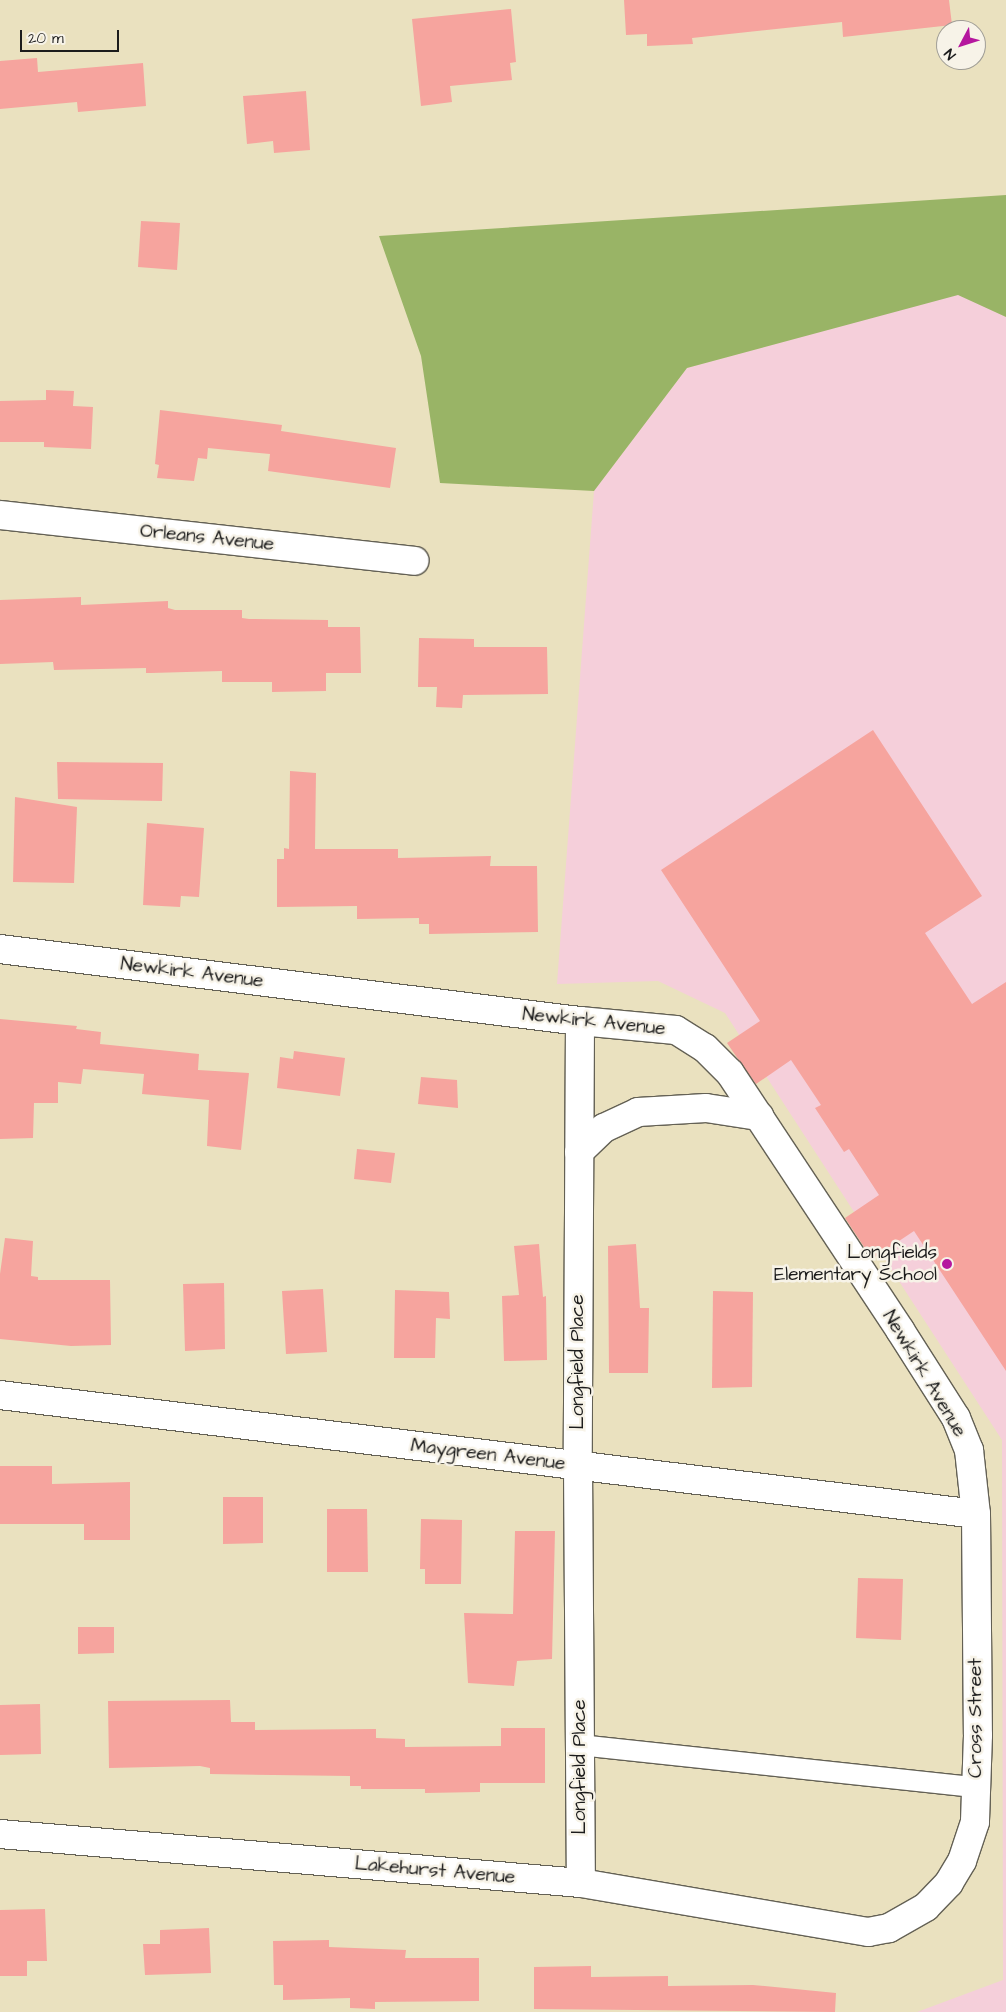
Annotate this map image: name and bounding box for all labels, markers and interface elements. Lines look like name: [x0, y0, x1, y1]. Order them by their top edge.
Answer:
scale bar: [22, 20, 121, 52]
north arrow: [936, 20, 986, 70]
text: 20 m: [28, 28, 64, 49]
text: N: [940, 44, 961, 64]
street label: Orleans Avenue: [139, 520, 275, 556]
street label: Newkirk Avenue: [119, 953, 265, 993]
street label: Newkirk Avenue: [521, 1003, 667, 1041]
place label: Longfields Elementary School: [774, 1242, 937, 1286]
marker: Longfields Elementary School: [941, 1258, 953, 1270]
street label: Longfield Place: [567, 1295, 589, 1429]
street label: Newkirk Avenue: [877, 1307, 971, 1441]
street label: Maygreen Avenue: [409, 1434, 567, 1476]
street label: Cross Street: [965, 1658, 987, 1778]
street label: Longfield Place: [569, 1700, 591, 1834]
street label: Lakehurst Avenue: [354, 1853, 516, 1889]

